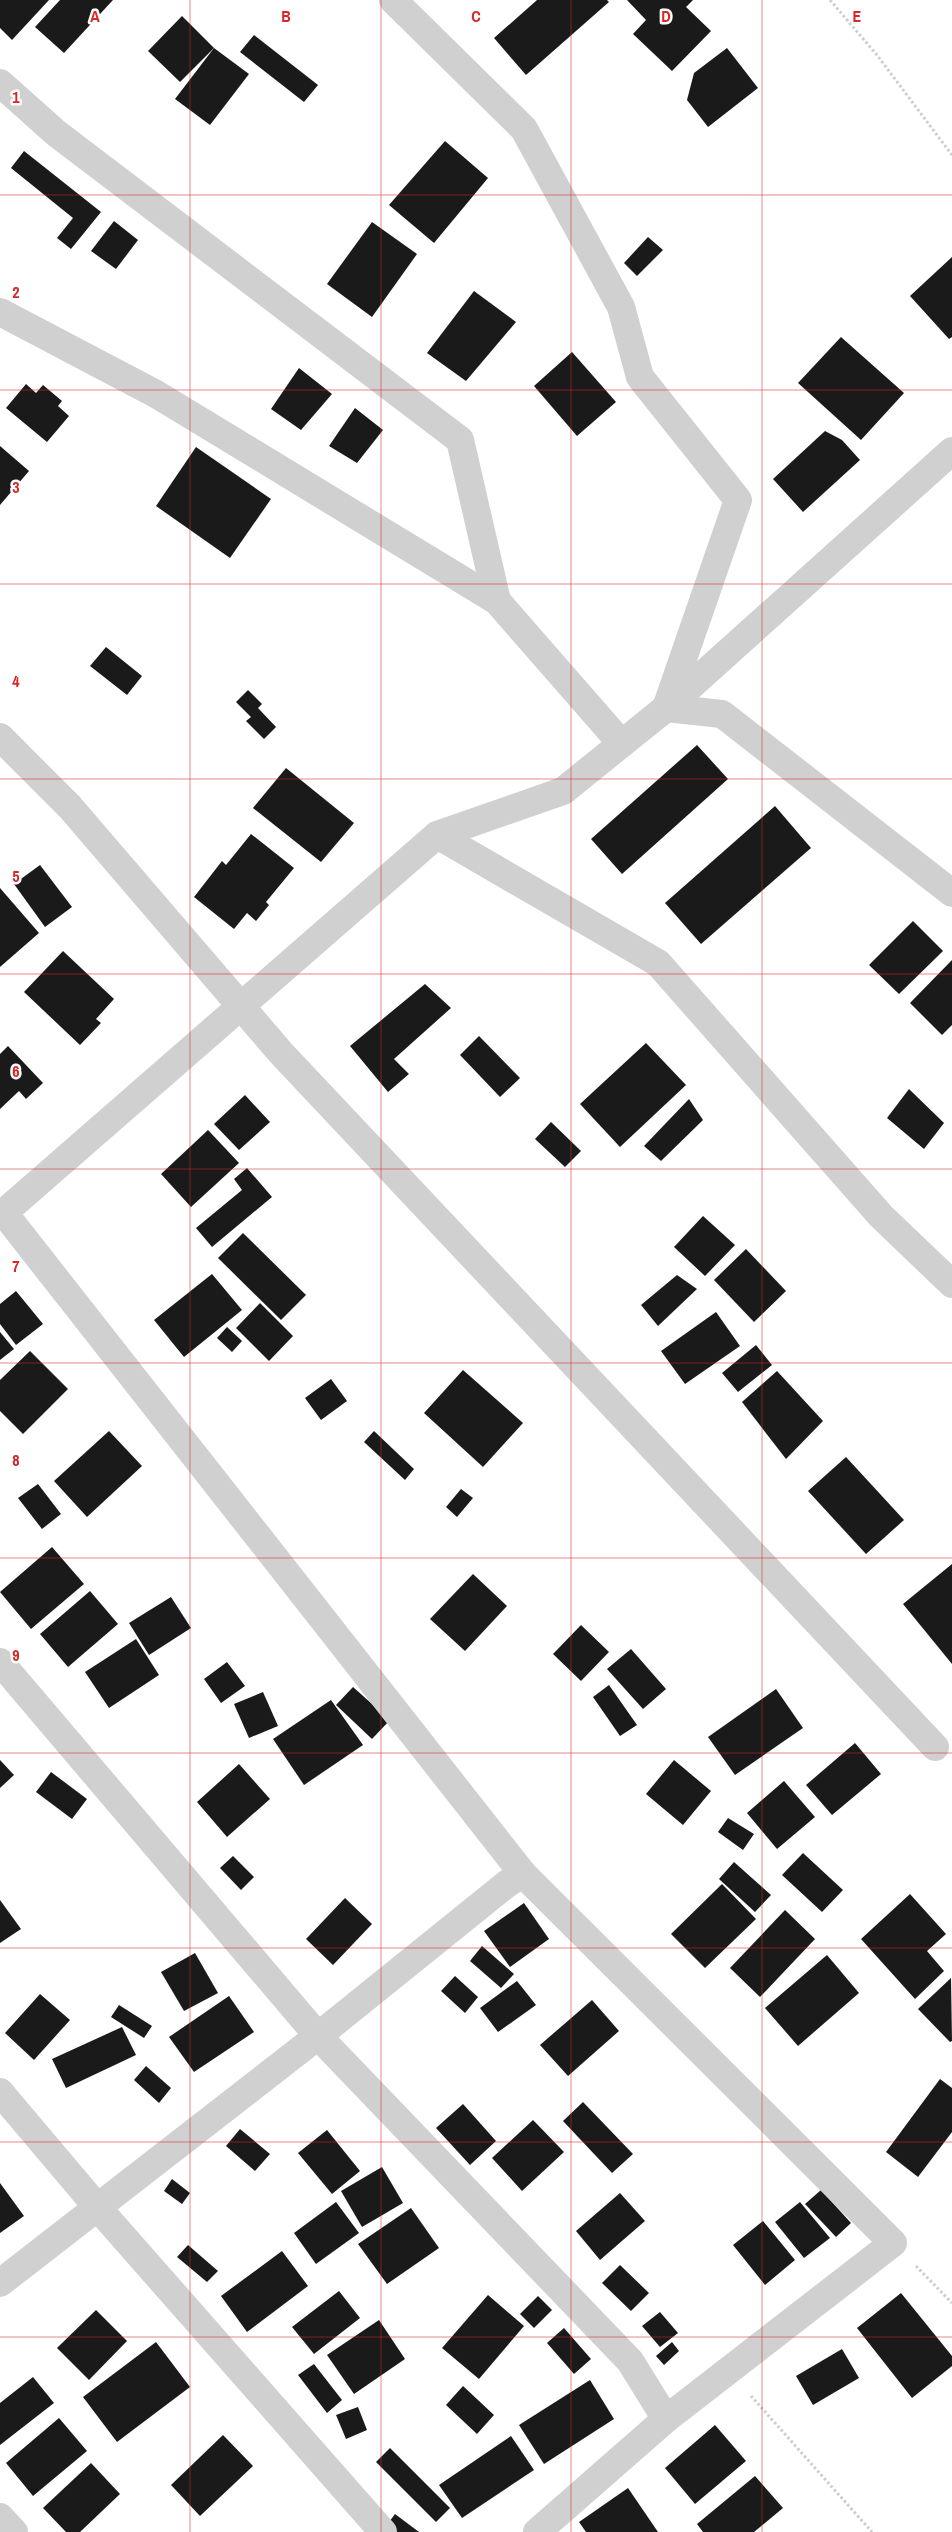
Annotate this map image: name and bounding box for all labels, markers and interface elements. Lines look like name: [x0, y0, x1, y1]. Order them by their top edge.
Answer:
text: A: [90, 5, 100, 27]
text: B: [281, 5, 291, 27]
text: C: [471, 5, 481, 27]
text: D: [661, 5, 671, 27]
text: E: [853, 5, 862, 27]
text: 1: [12, 86, 20, 108]
text: 2: [12, 281, 20, 303]
text: 3: [12, 476, 20, 498]
text: 4: [12, 670, 20, 692]
text: 5: [12, 865, 20, 887]
text: 6: [12, 1060, 20, 1082]
text: 7: [12, 1255, 20, 1277]
text: 8: [12, 1449, 20, 1471]
text: 9: [12, 1644, 20, 1666]

